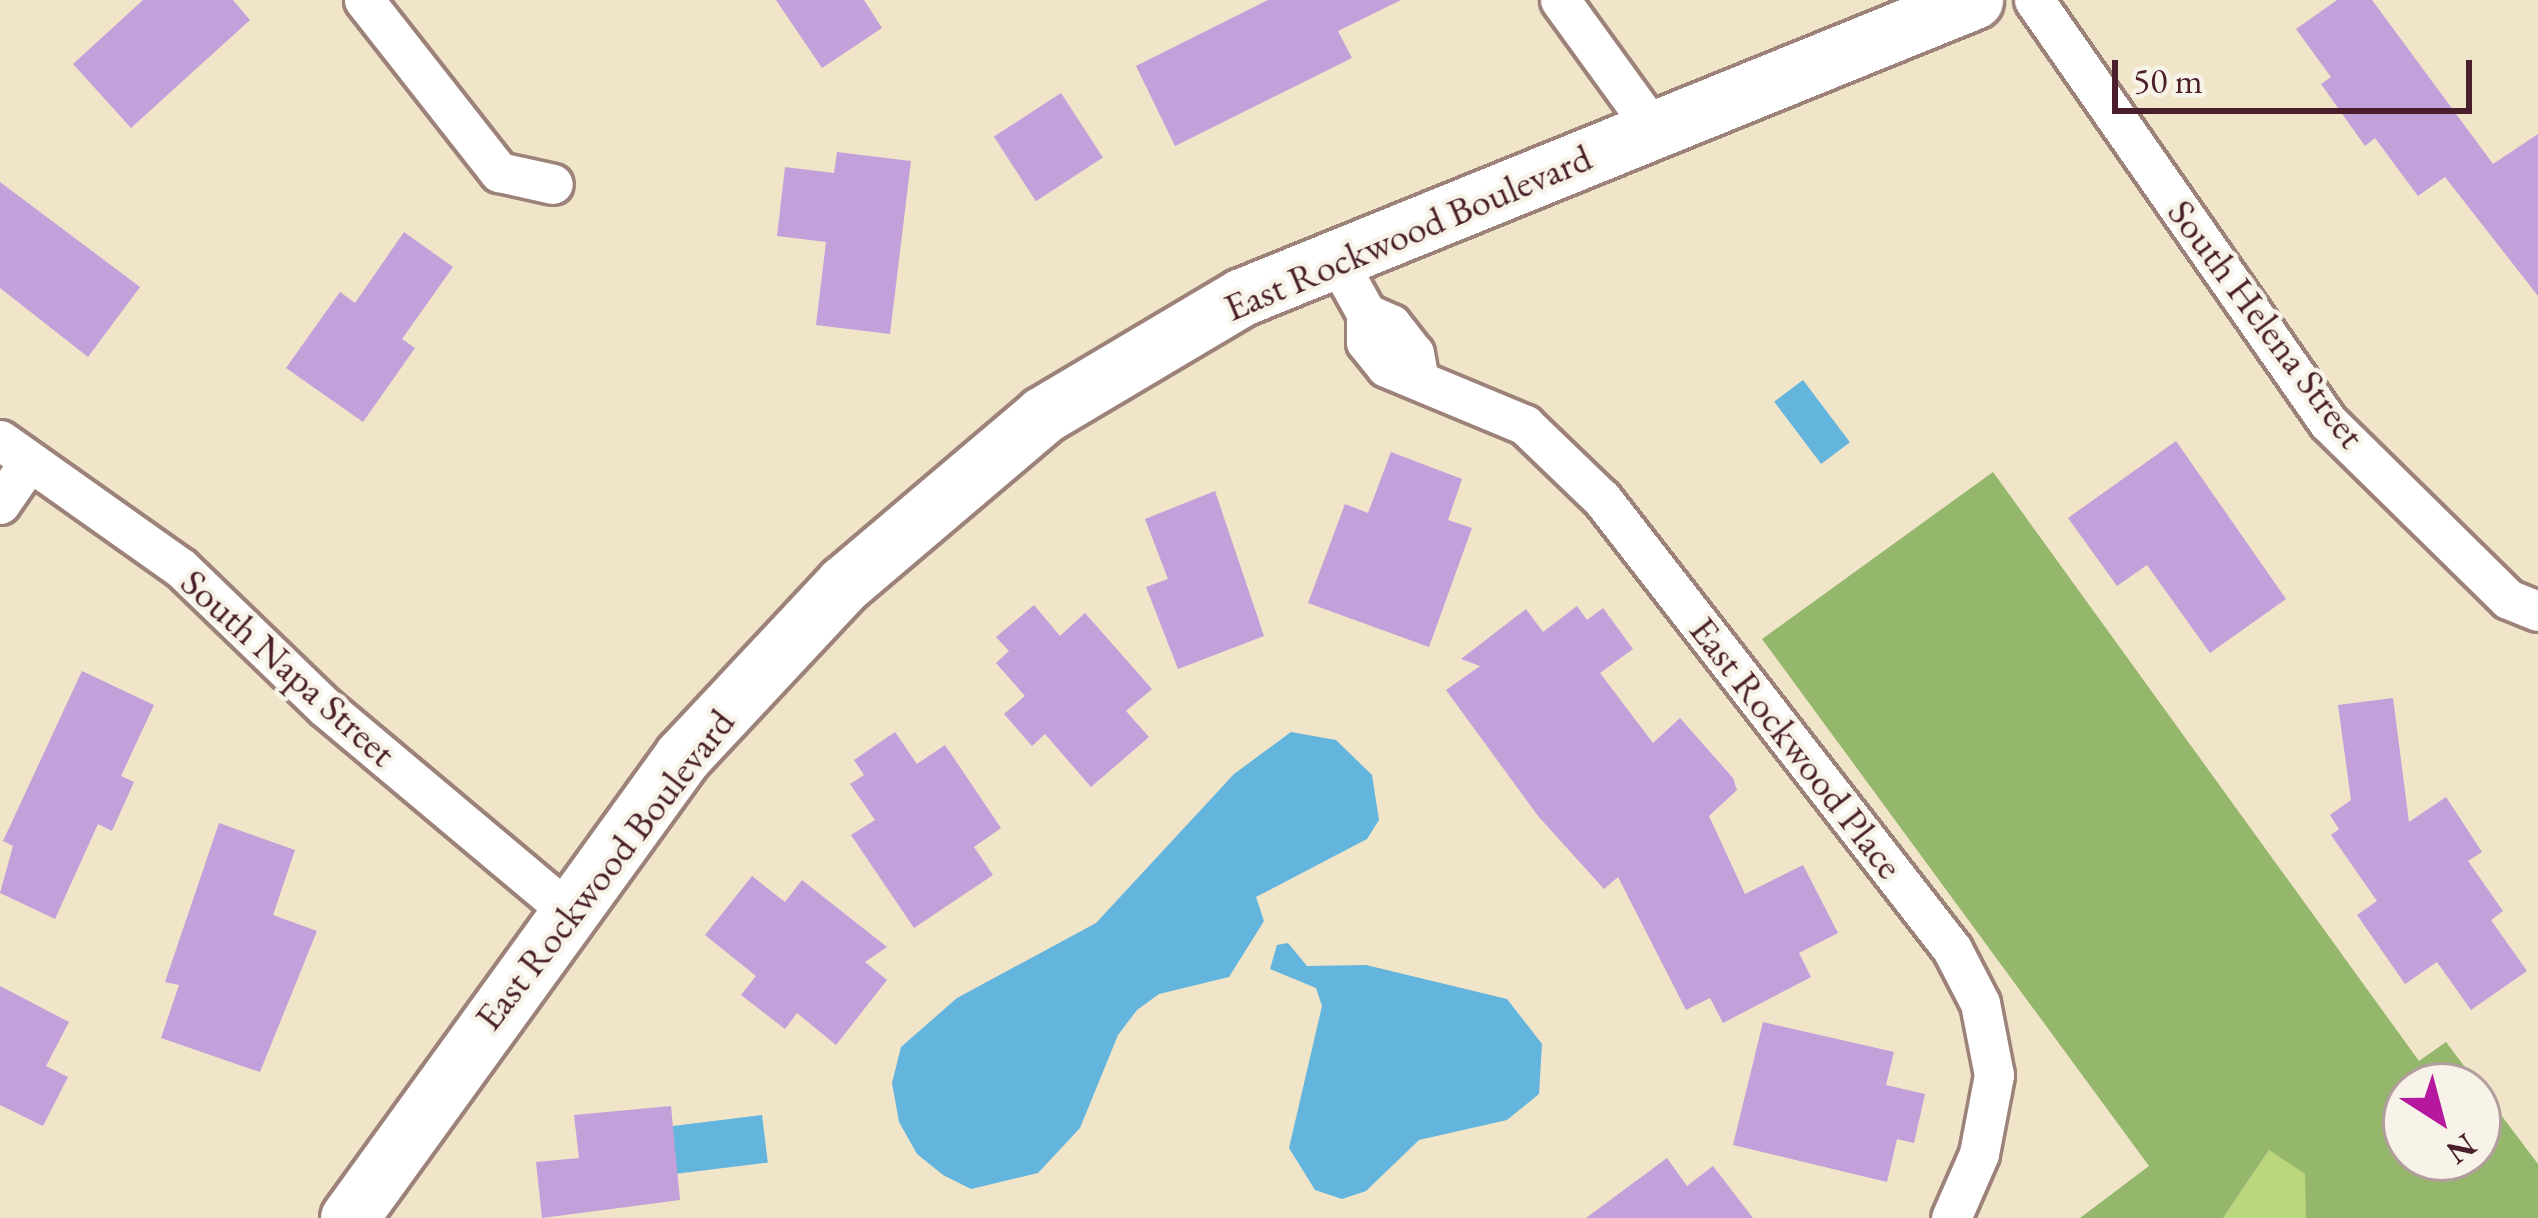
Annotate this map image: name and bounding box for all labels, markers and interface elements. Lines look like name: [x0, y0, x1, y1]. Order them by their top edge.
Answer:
scale bar: [2118, 36, 2478, 110]
text: 50 m: [2133, 57, 2203, 104]
street label: East Rockwood Boulevard: [1217, 134, 1599, 332]
street label: South Helena Street: [2157, 190, 2375, 458]
street label: South Napa Street: [171, 559, 405, 777]
street label: East Rockwood Place: [1679, 608, 1913, 888]
street label: East Rockwood Boulevard: [465, 700, 745, 1040]
north arrow: [2382, 1062, 2502, 1182]
text: N: [2438, 1124, 2485, 1174]

